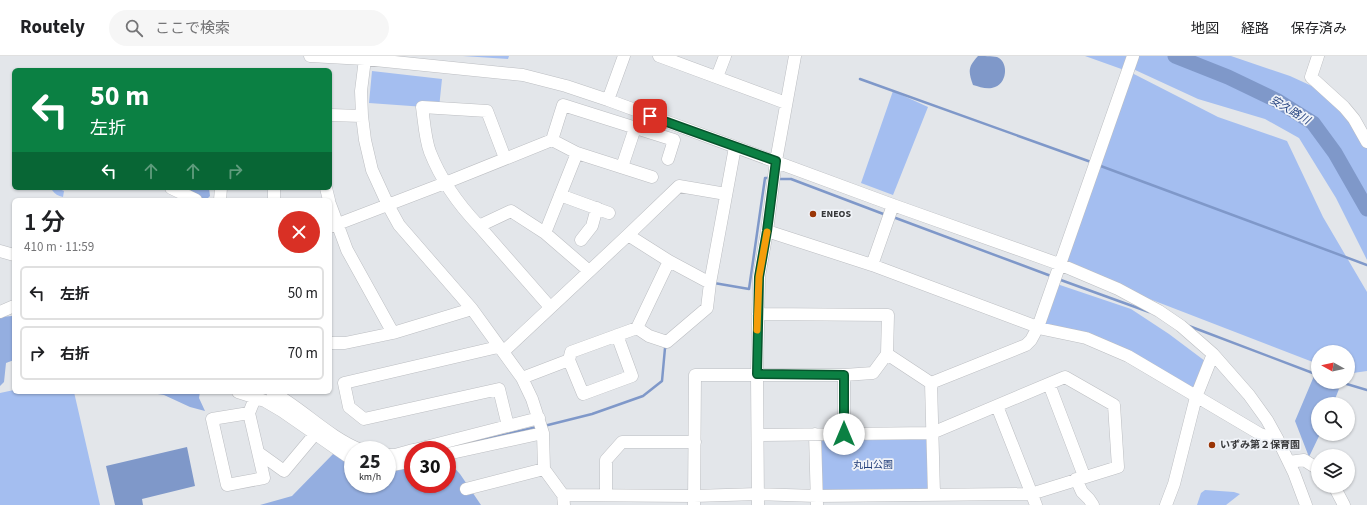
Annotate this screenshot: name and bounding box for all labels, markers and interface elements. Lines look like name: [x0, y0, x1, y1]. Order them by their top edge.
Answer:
search box: [109, 10, 389, 46]
text: Routely: [20, 14, 85, 41]
icon: search: [123, 17, 145, 39]
text: ここで検索: [155, 18, 230, 39]
text: 地図: [1191, 19, 1219, 39]
text: 経路: [1241, 19, 1269, 39]
text: 保存済み: [1291, 19, 1347, 39]
text: 50 m: [90, 76, 149, 116]
icon: left: [24, 84, 76, 136]
water label: 安久路川: [1267, 92, 1314, 128]
pin: [633, 99, 667, 133]
icon: arrive: [639, 105, 661, 127]
text: 左折: [90, 116, 126, 141]
icon: left: [98, 160, 120, 182]
icon: ahead: [140, 160, 162, 182]
icon: ahead: [182, 160, 204, 182]
icon: right: [224, 160, 246, 182]
text: 1 分: [24, 205, 65, 240]
place label: ENEOS: [821, 207, 851, 221]
marker: ENEOS: [808, 209, 818, 219]
button: close: [278, 211, 320, 253]
text: 410 m · 11:59: [24, 238, 94, 256]
icon: left: [26, 282, 48, 304]
text: 50 m: [288, 283, 318, 304]
text: 左折: [60, 284, 90, 305]
icon: right: [26, 342, 48, 364]
text: 70 m: [288, 343, 318, 364]
text: 右折: [60, 344, 90, 365]
north arrow: [1311, 345, 1355, 389]
map controls: [1311, 345, 1355, 493]
button: search: [1311, 397, 1355, 441]
position arrow: [823, 413, 865, 455]
place label: いずみ第２保育園: [1220, 438, 1300, 452]
marker: いずみ第２保育園: [1207, 440, 1217, 450]
speed limit sign: 30: [404, 441, 456, 493]
text: 25: [359, 448, 381, 476]
button: layers: [1311, 449, 1355, 493]
park label: 丸山公園: [853, 458, 893, 472]
text: km/h: [359, 470, 381, 484]

